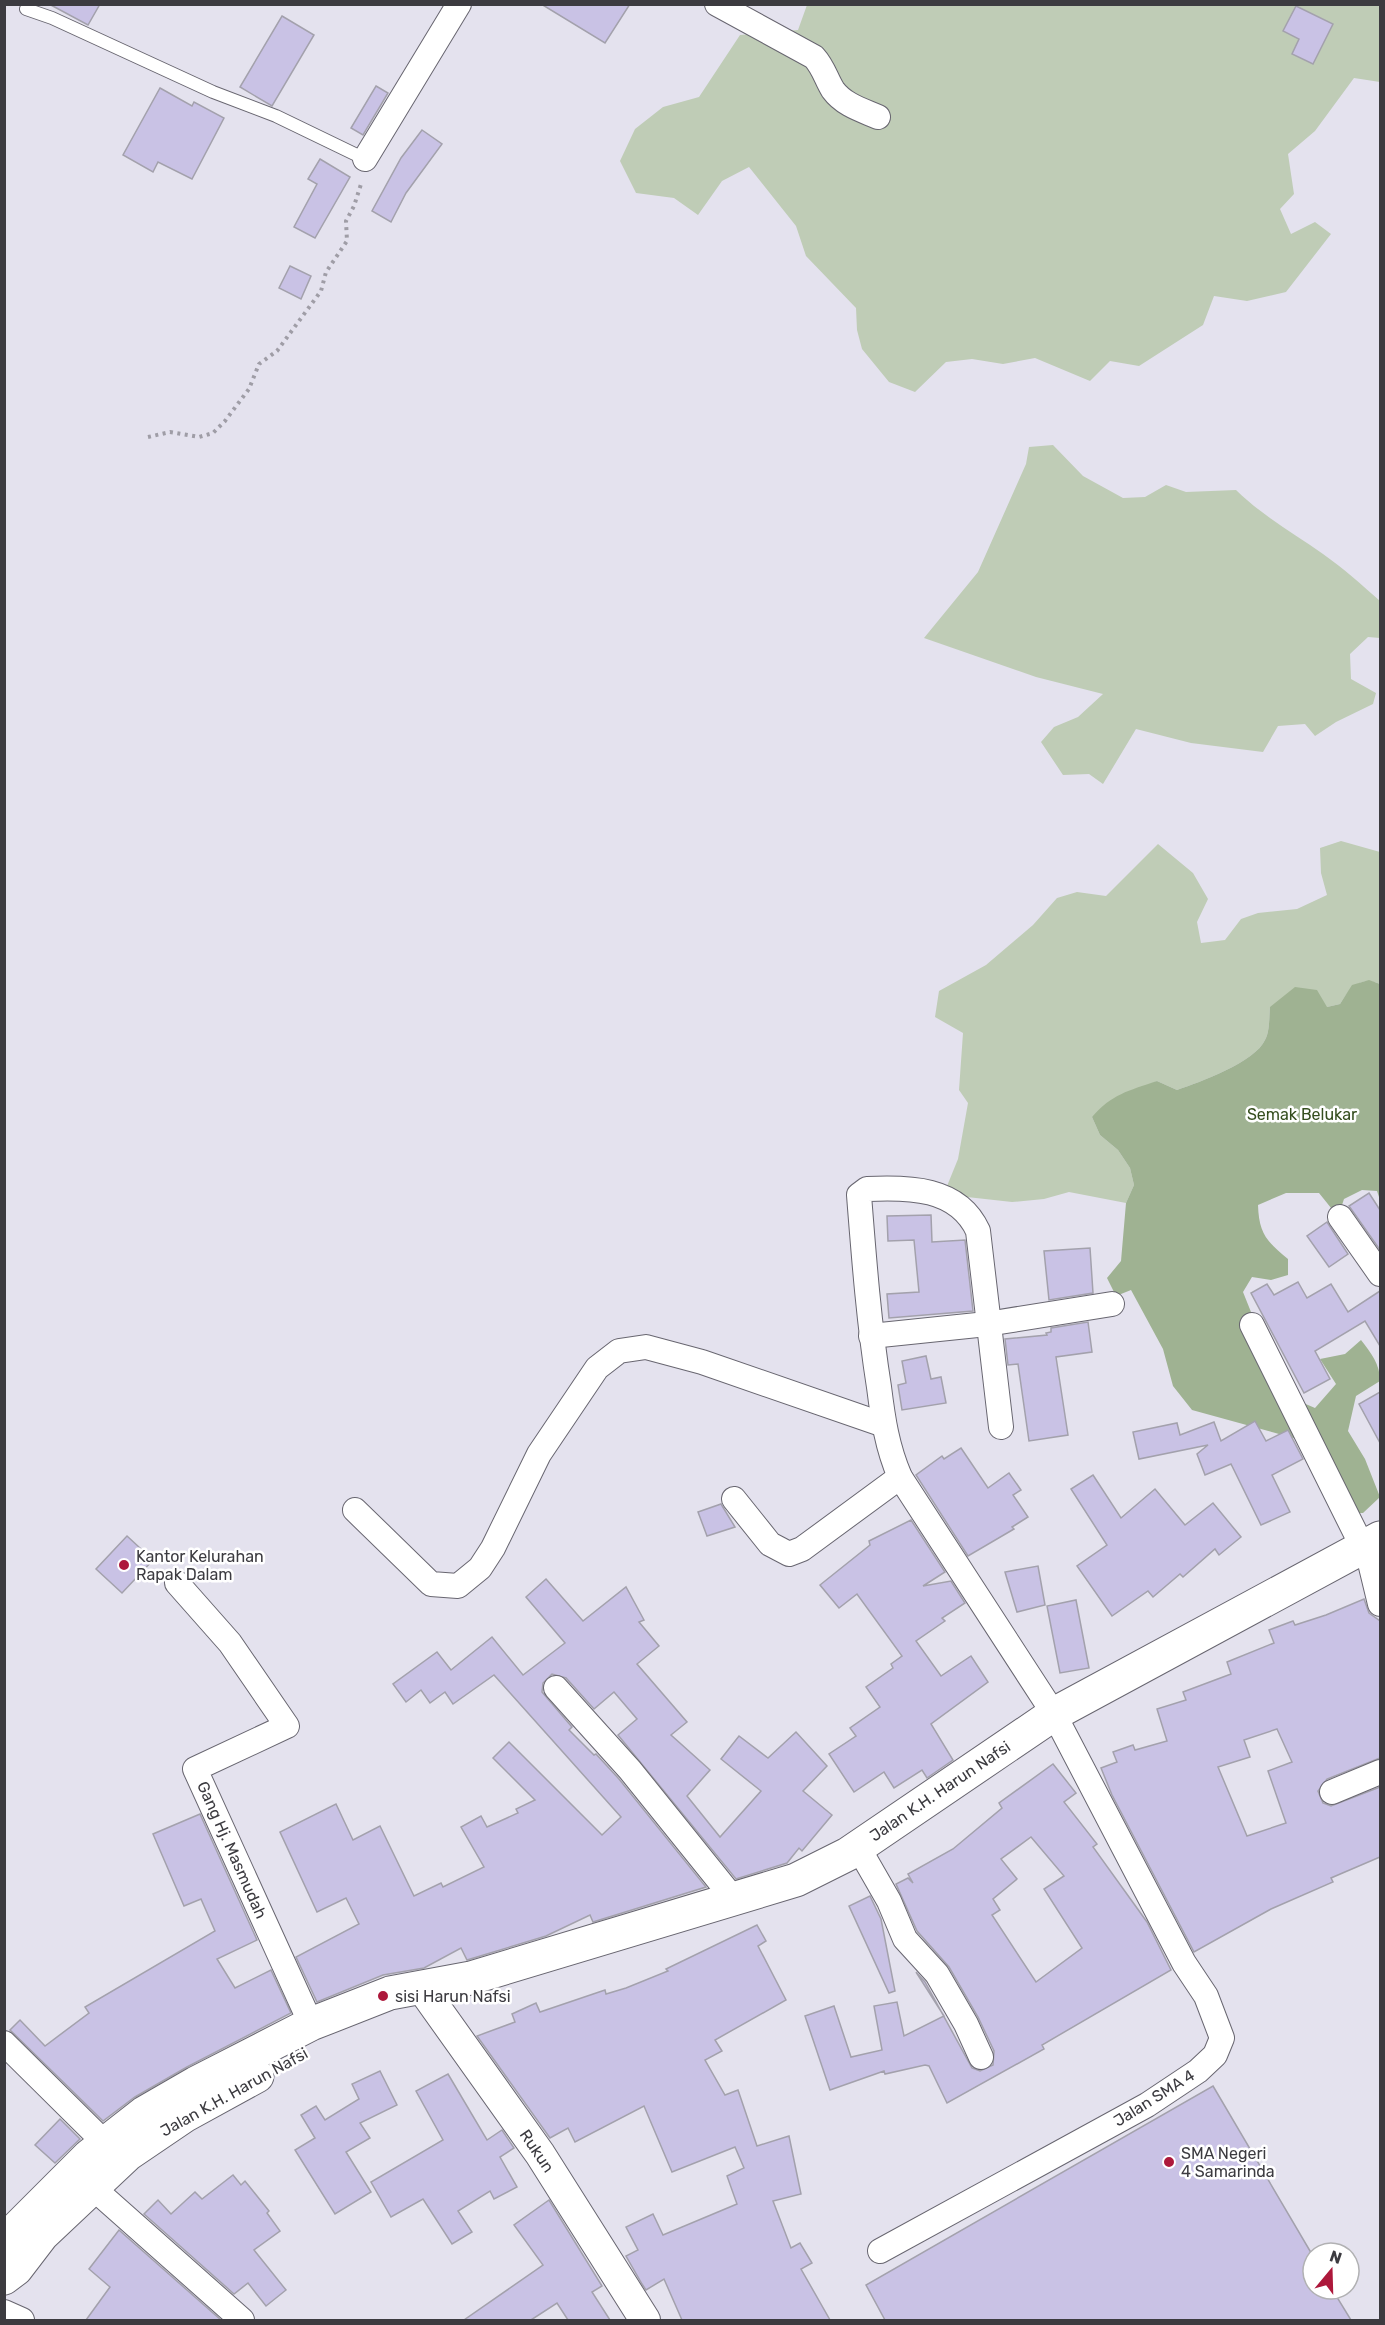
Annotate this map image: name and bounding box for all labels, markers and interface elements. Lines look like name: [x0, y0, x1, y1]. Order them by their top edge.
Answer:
park label: Semak Belukar: [1247, 1105, 1357, 1124]
place label: Kantor Kelurahan Rapak Dalam: [136, 1547, 264, 1584]
marker: Kantor Kelurahan Rapak Dalam: [117, 1558, 131, 1572]
street label: Jalan K.H. Harun Nafsi: [866, 1737, 1014, 1845]
street label: Gang Hj. Masmudah: [193, 1778, 271, 1922]
place label: sisi Harun Nafsi: [395, 1987, 511, 2006]
marker: sisi Harun Nafsi: [376, 1989, 390, 2003]
street label: Jalan K.H. Harun Nafsi: [157, 2044, 311, 2140]
street label: Jalan SMA 4: [1110, 2066, 1198, 2130]
street label: Rukun: [516, 2126, 558, 2176]
place label: SMA Negeri 4 Samarinda: [1181, 2144, 1275, 2181]
marker: SMA Negeri 4 Samarinda: [1162, 2155, 1176, 2169]
north arrow: [1301, 2241, 1361, 2301]
text: N: [1327, 2246, 1344, 2268]

